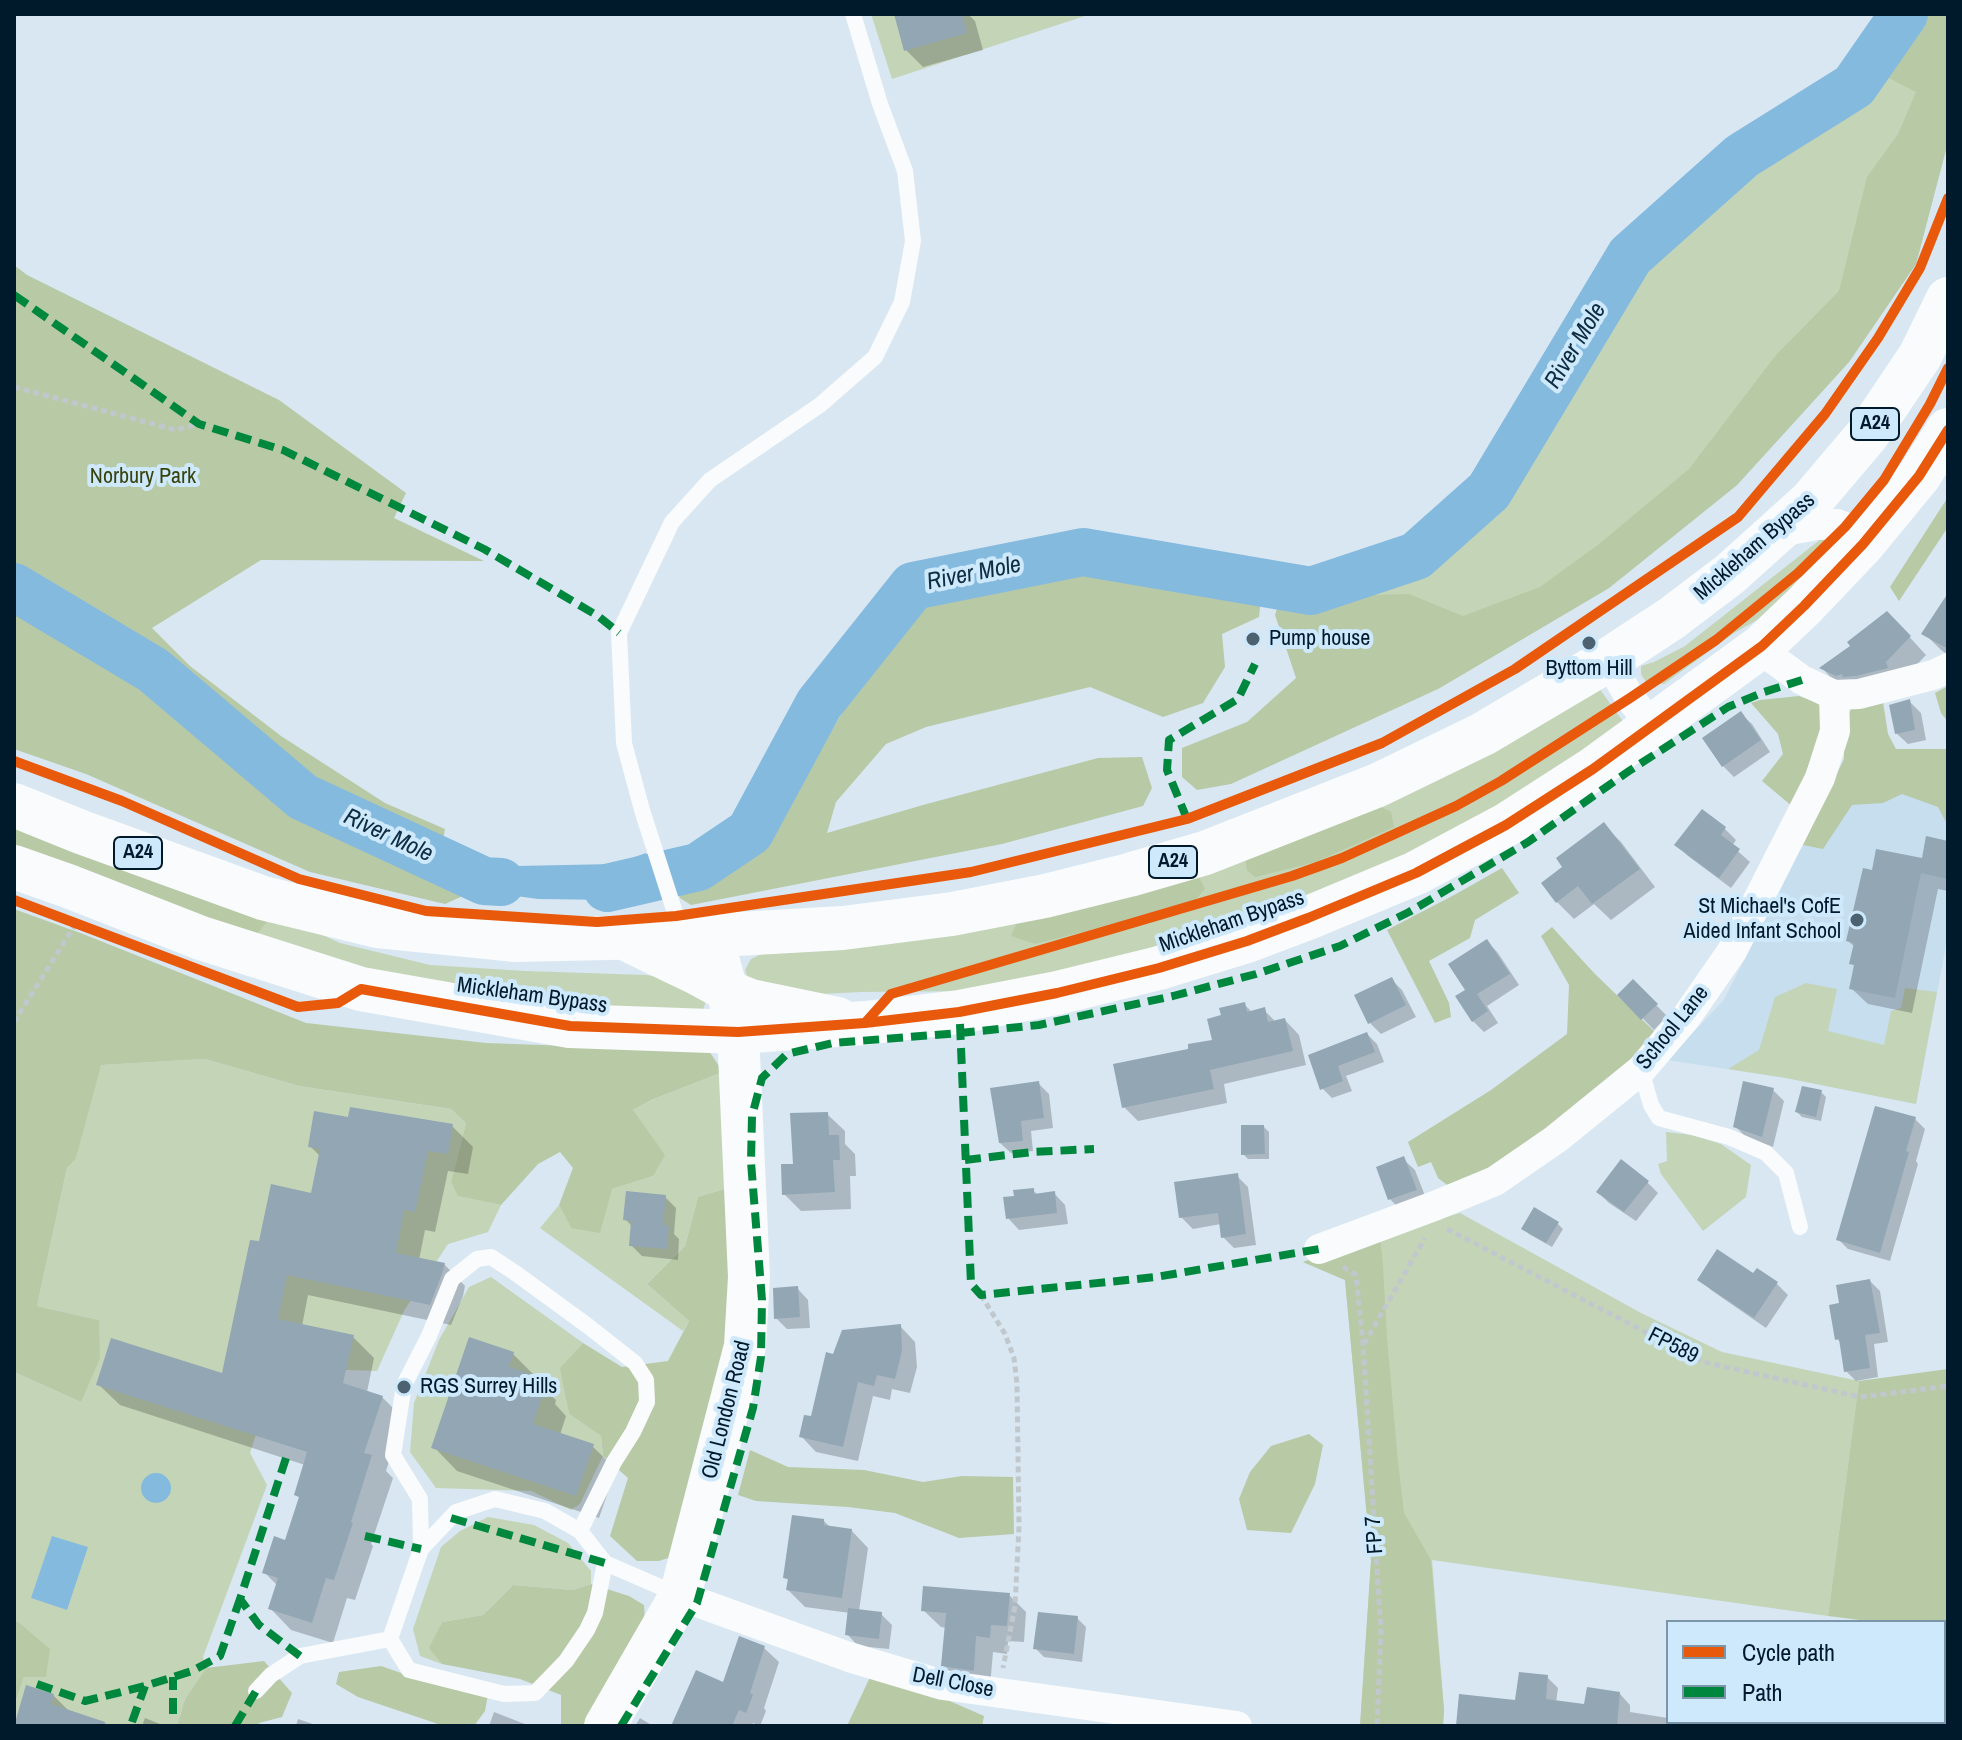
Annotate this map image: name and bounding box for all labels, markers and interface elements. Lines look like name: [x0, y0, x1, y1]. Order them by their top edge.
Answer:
water label: River Mole: [1539, 298, 1613, 394]
road number: A24: [1851, 408, 1899, 440]
park label: Norbury Park: [90, 464, 196, 490]
street label: Mickleham Bypass: [1689, 487, 1821, 607]
water label: River Mole: [925, 551, 1023, 597]
place label: Pump house: [1269, 626, 1370, 652]
marker: Pump house: [1244, 630, 1262, 648]
marker: Byttom Hill: [1580, 634, 1598, 652]
place label: Byttom Hill: [1545, 656, 1633, 682]
water label: River Mole: [339, 803, 437, 869]
road number: A24: [114, 837, 162, 869]
road number: A24: [1149, 846, 1197, 878]
street label: Mickleham Bypass: [1156, 885, 1308, 959]
place label: St Michael's CofE Aided Infant School: [1684, 894, 1841, 946]
marker: St Michael's CofE Aided Infant School: [1848, 911, 1866, 929]
street label: Mickleham Bypass: [455, 972, 609, 1020]
street label: School Lane: [1631, 981, 1715, 1075]
street label: FP589: [1643, 1322, 1703, 1370]
street label: Old London Road: [697, 1338, 757, 1482]
place label: RGS Surrey Hills: [420, 1374, 557, 1400]
marker: RGS Surrey Hills: [395, 1378, 413, 1396]
street label: FP 7: [1361, 1515, 1389, 1555]
legend: [1666, 1620, 1946, 1724]
text: Cycle path: [1742, 1636, 1835, 1668]
street label: Dell Close: [910, 1662, 996, 1704]
text: Path: [1742, 1676, 1783, 1708]

